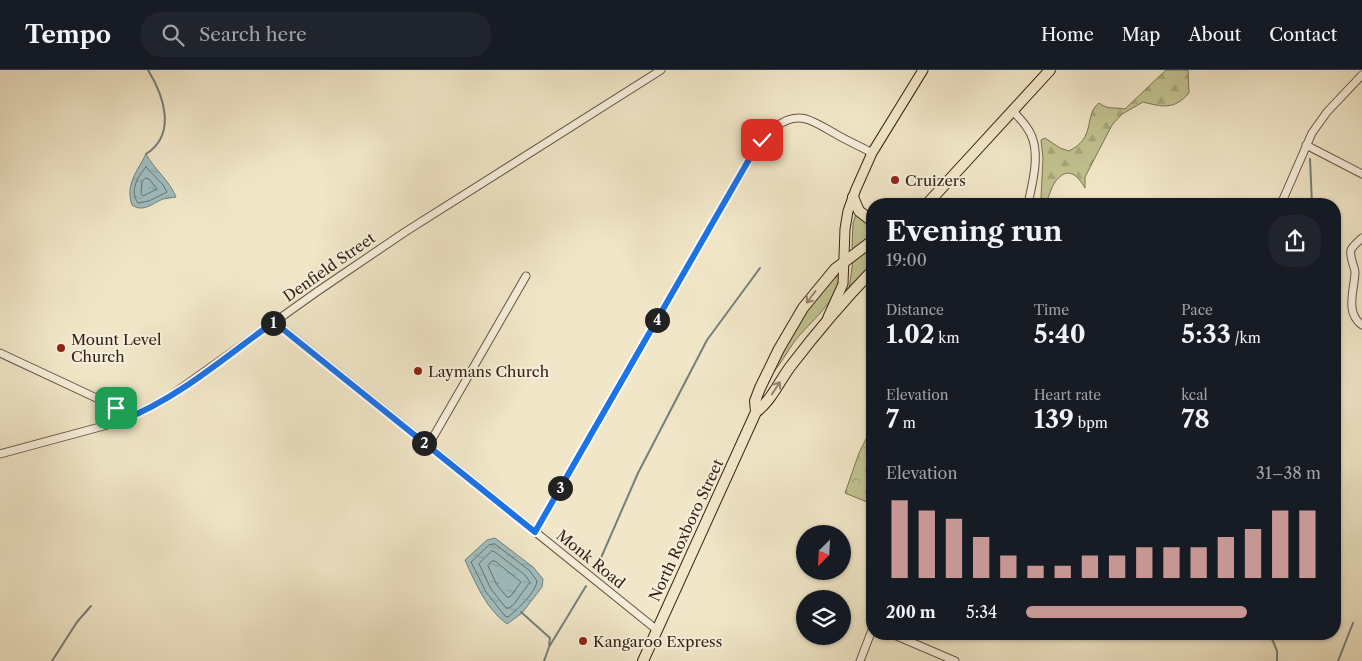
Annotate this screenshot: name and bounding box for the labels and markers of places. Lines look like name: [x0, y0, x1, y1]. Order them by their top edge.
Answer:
pin: [741, 119, 783, 161]
place label: Cruizers: [905, 171, 966, 190]
marker: Cruizers: [889, 174, 901, 186]
pin: 4: [644, 308, 670, 332]
pin: 1: [260, 310, 286, 336]
place label: Mount Level Church: [71, 330, 162, 366]
marker: Mount Level Church: [55, 342, 67, 354]
place label: Laymans Church: [428, 362, 550, 381]
marker: Laymans Church: [412, 365, 424, 377]
pin: [95, 387, 137, 429]
pin: 2: [412, 430, 436, 456]
pin: 3: [548, 476, 572, 500]
place label: Kangaroo Express: [593, 632, 722, 651]
marker: Kangaroo Express: [577, 635, 589, 647]

